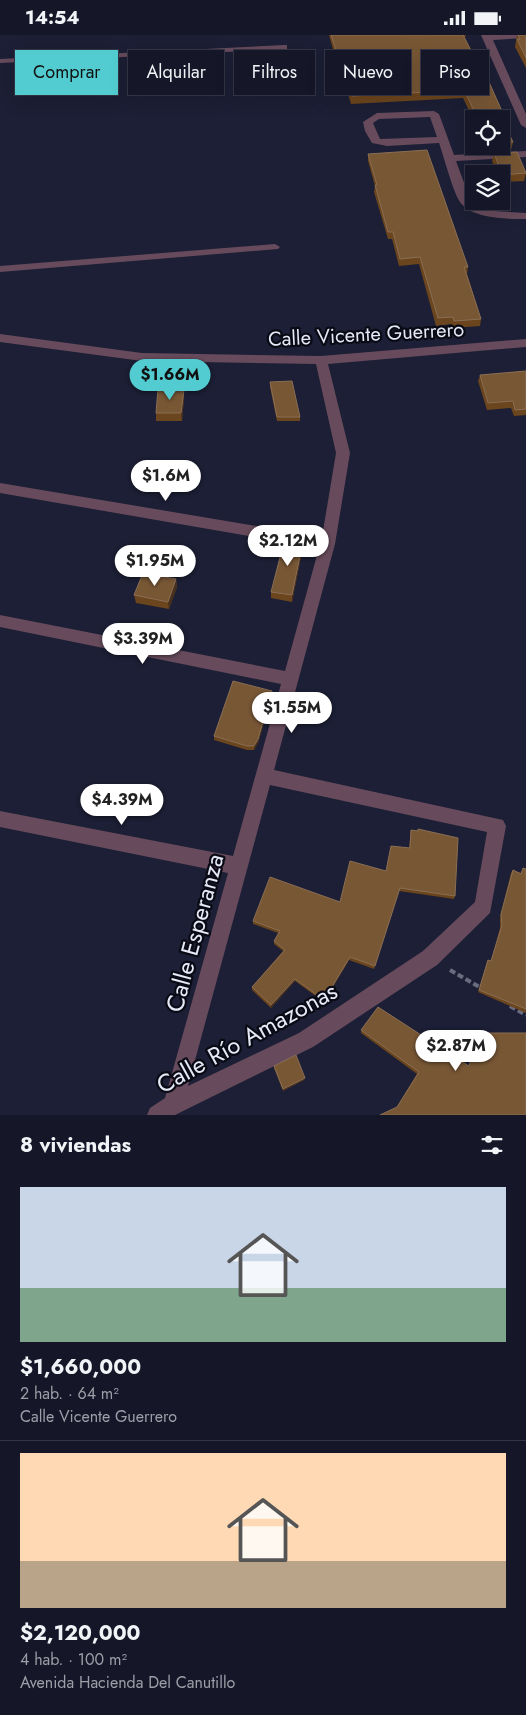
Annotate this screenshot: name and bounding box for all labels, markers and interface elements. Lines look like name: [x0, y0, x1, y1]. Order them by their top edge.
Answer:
text: 14:54: [25, 4, 80, 31]
chip: Comprar: [15, 50, 118, 95]
chip: Alquilar: [128, 50, 224, 95]
chip: Filtros: [234, 50, 315, 95]
chip: Nuevo: [325, 50, 411, 95]
chip: Piso: [421, 50, 489, 95]
map controls: [465, 110, 510, 210]
button: locate: [465, 110, 510, 155]
button: layers: [465, 165, 510, 210]
street label: Calle Vicente Guerrero: [267, 315, 465, 354]
pin: $1.66M: [129, 359, 211, 401]
text: $1.66M: [141, 363, 199, 386]
pin: $1.6M: [131, 459, 201, 502]
text: $1.6M: [142, 464, 190, 487]
pin: $2.12M: [247, 525, 329, 567]
text: $2.12M: [259, 529, 317, 552]
pin: $1.95M: [114, 545, 196, 587]
text: $1.95M: [126, 549, 184, 572]
pin: $3.39M: [102, 623, 184, 665]
text: $3.39M: [113, 627, 173, 650]
pin: $1.55M: [251, 691, 333, 734]
text: $1.55M: [263, 696, 321, 719]
pin: $4.39M: [81, 783, 163, 826]
text: $4.39M: [91, 788, 153, 811]
street label: Calle Esperanza: [157, 850, 232, 1016]
street label: Calle Río Amazonas: [150, 973, 344, 1102]
pin: $2.87M: [415, 1029, 497, 1072]
text: $2.87M: [426, 1034, 486, 1057]
text: 8 viviendas: [20, 1130, 131, 1160]
icon: filters: [478, 1131, 506, 1159]
icon: home: [218, 1220, 308, 1310]
text: $1,660,000: [20, 1352, 141, 1382]
text: 2 hab. · 64 m²: [20, 1382, 119, 1405]
text: Calle Vicente Guerrero: [20, 1405, 177, 1428]
icon: home: [218, 1485, 308, 1575]
text: $2,120,000: [20, 1618, 141, 1648]
text: 4 hab. · 100 m²: [20, 1648, 127, 1671]
text: Avenida Hacienda Del Canutillo: [20, 1671, 235, 1694]

